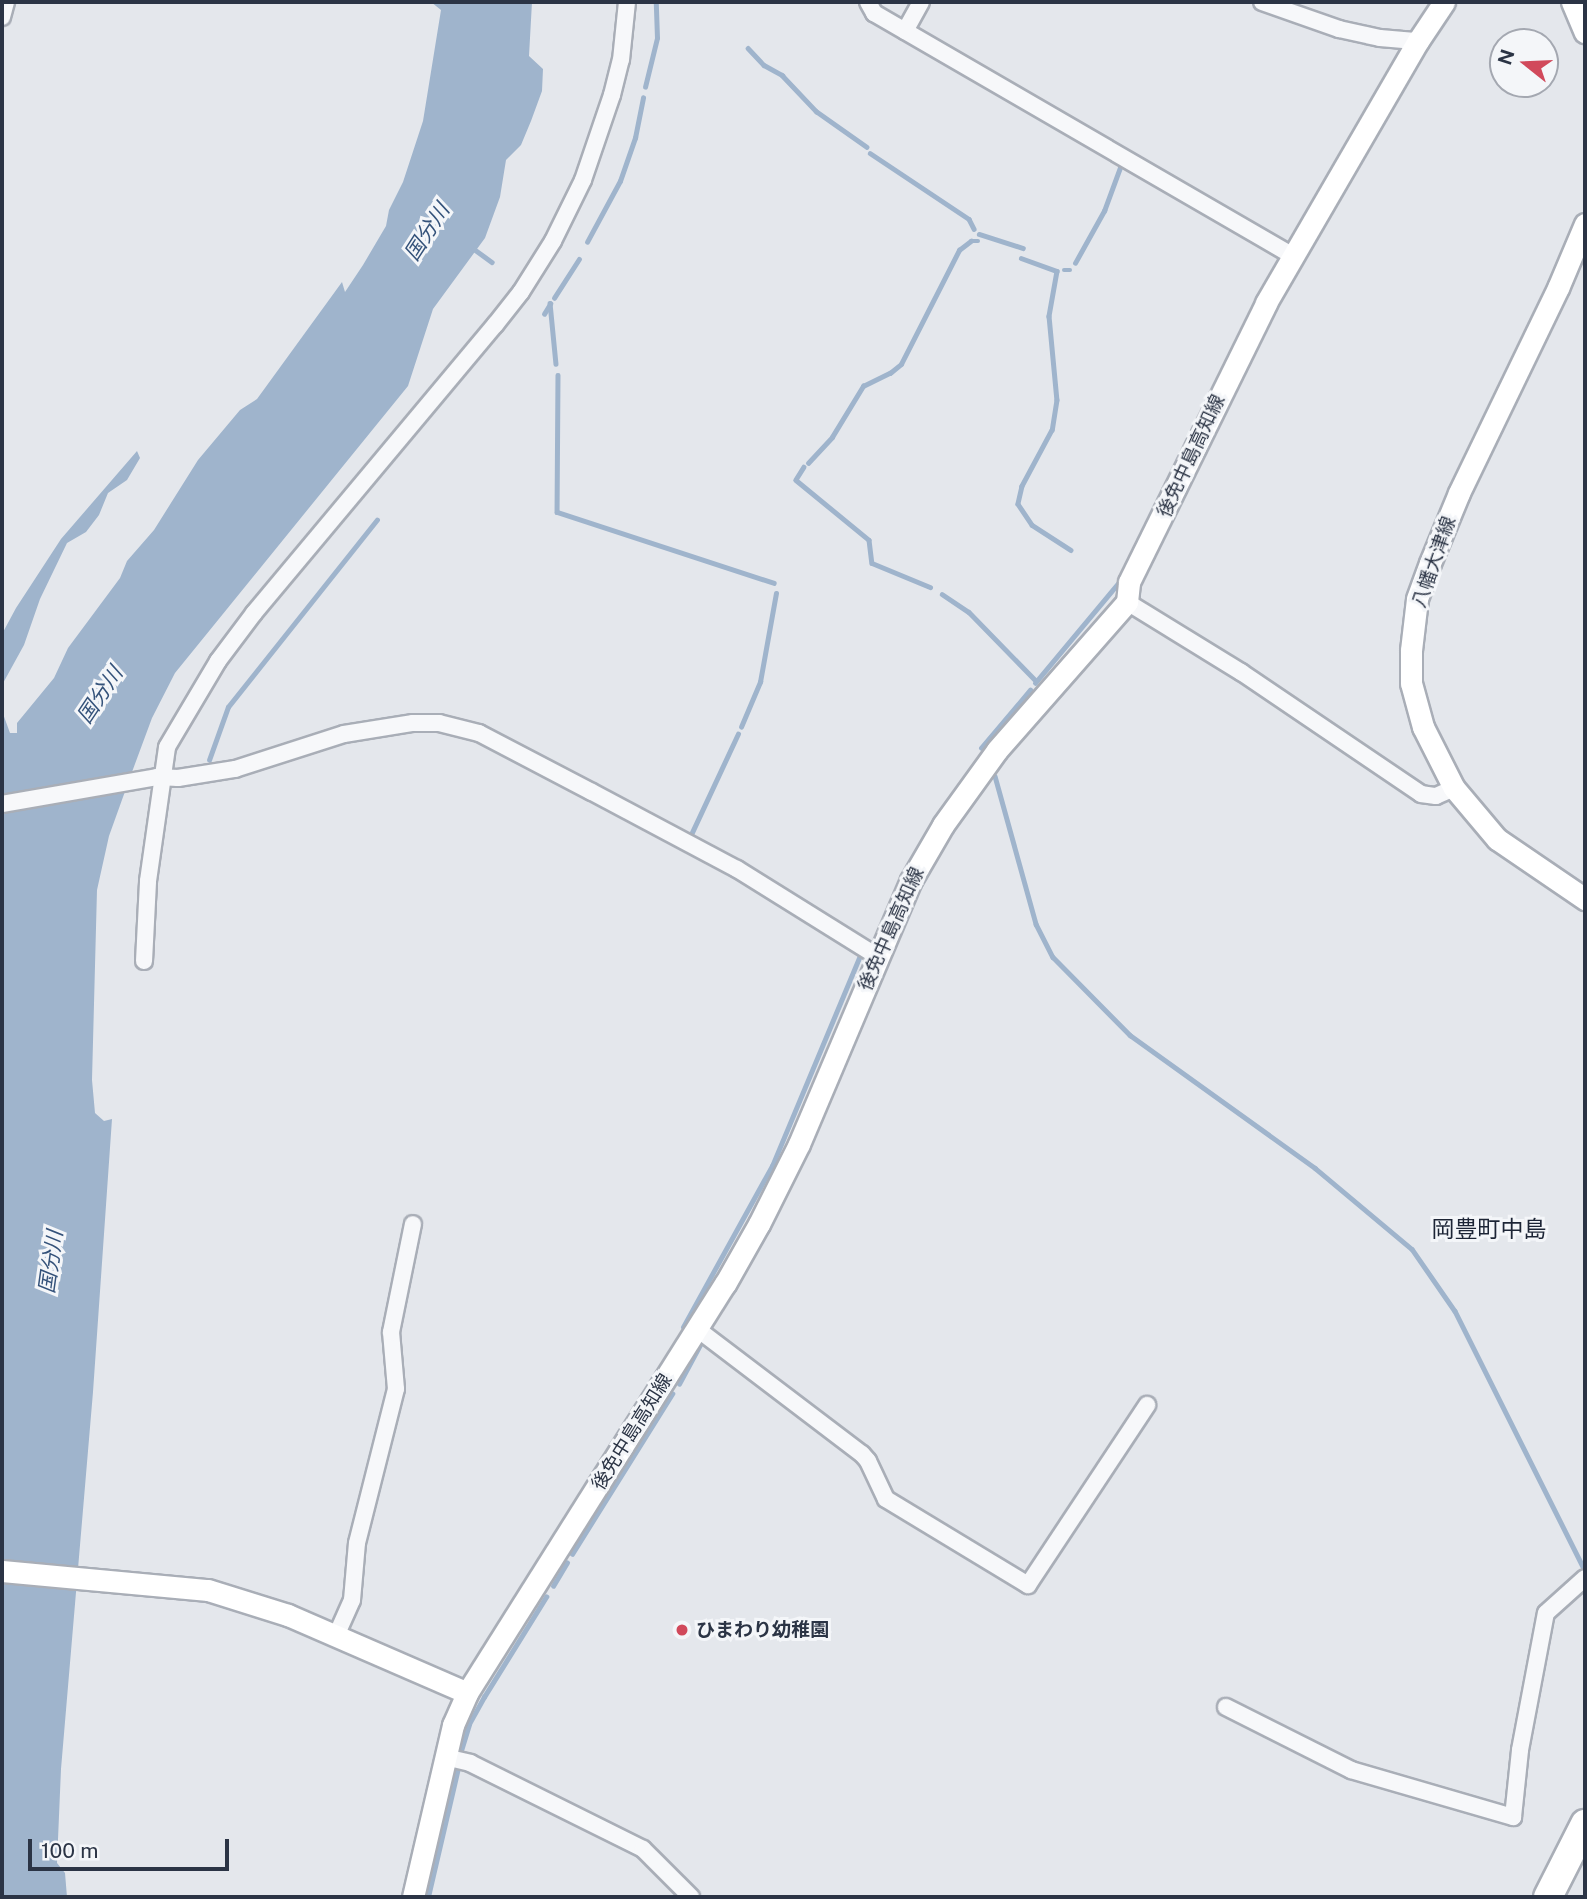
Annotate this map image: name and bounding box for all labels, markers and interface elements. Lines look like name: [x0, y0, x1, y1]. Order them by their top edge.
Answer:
north arrow: [1489, 28, 1559, 98]
text: N: [1493, 47, 1519, 68]
water label: 国分川: [399, 199, 455, 265]
street label: 後免中島高知線: [1153, 391, 1229, 521]
street label: 八幡大津線: [1408, 513, 1460, 611]
water label: 国分川: [72, 662, 128, 728]
street label: 後免中島高知線: [854, 864, 928, 994]
district label: 岡豊町中島: [1432, 1215, 1546, 1243]
water label: 国分川: [34, 1229, 68, 1295]
street label: 後免中島高知線: [587, 1370, 677, 1494]
place label: ひまわり幼稚園: [696, 1619, 829, 1641]
marker: ひまわり幼稚園: [674, 1622, 690, 1638]
scale bar: [32, 1826, 233, 1870]
text: 100 m: [41, 1838, 98, 1863]

